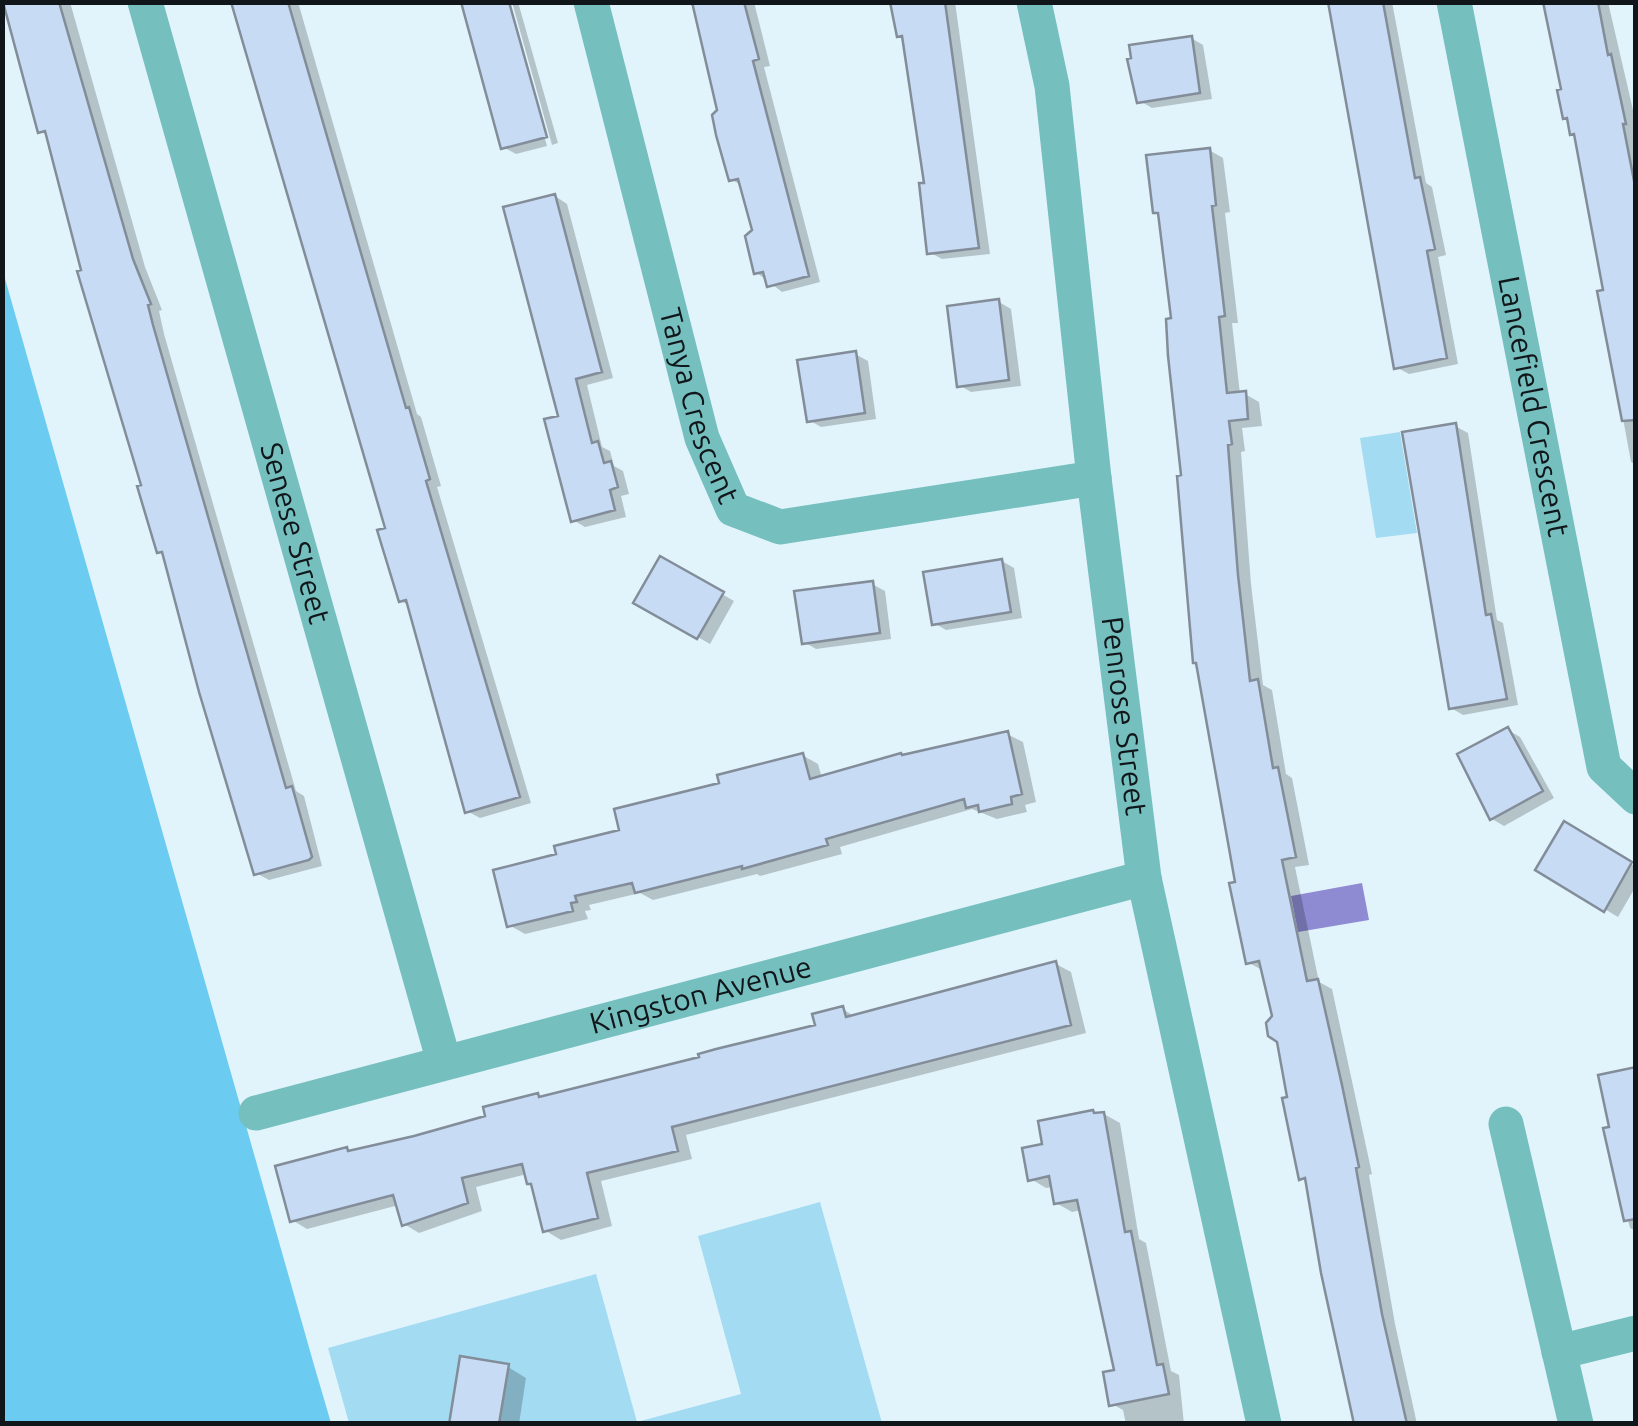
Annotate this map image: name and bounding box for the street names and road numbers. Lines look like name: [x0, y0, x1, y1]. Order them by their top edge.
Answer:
street label: Lancefield Crescent: [1492, 273, 1576, 539]
street label: Tanya Crescent: [654, 304, 746, 508]
street label: Senese Street: [254, 439, 338, 627]
street label: Penrose Street: [1095, 614, 1154, 818]
street label: Kingston Avenue: [586, 949, 815, 1040]

